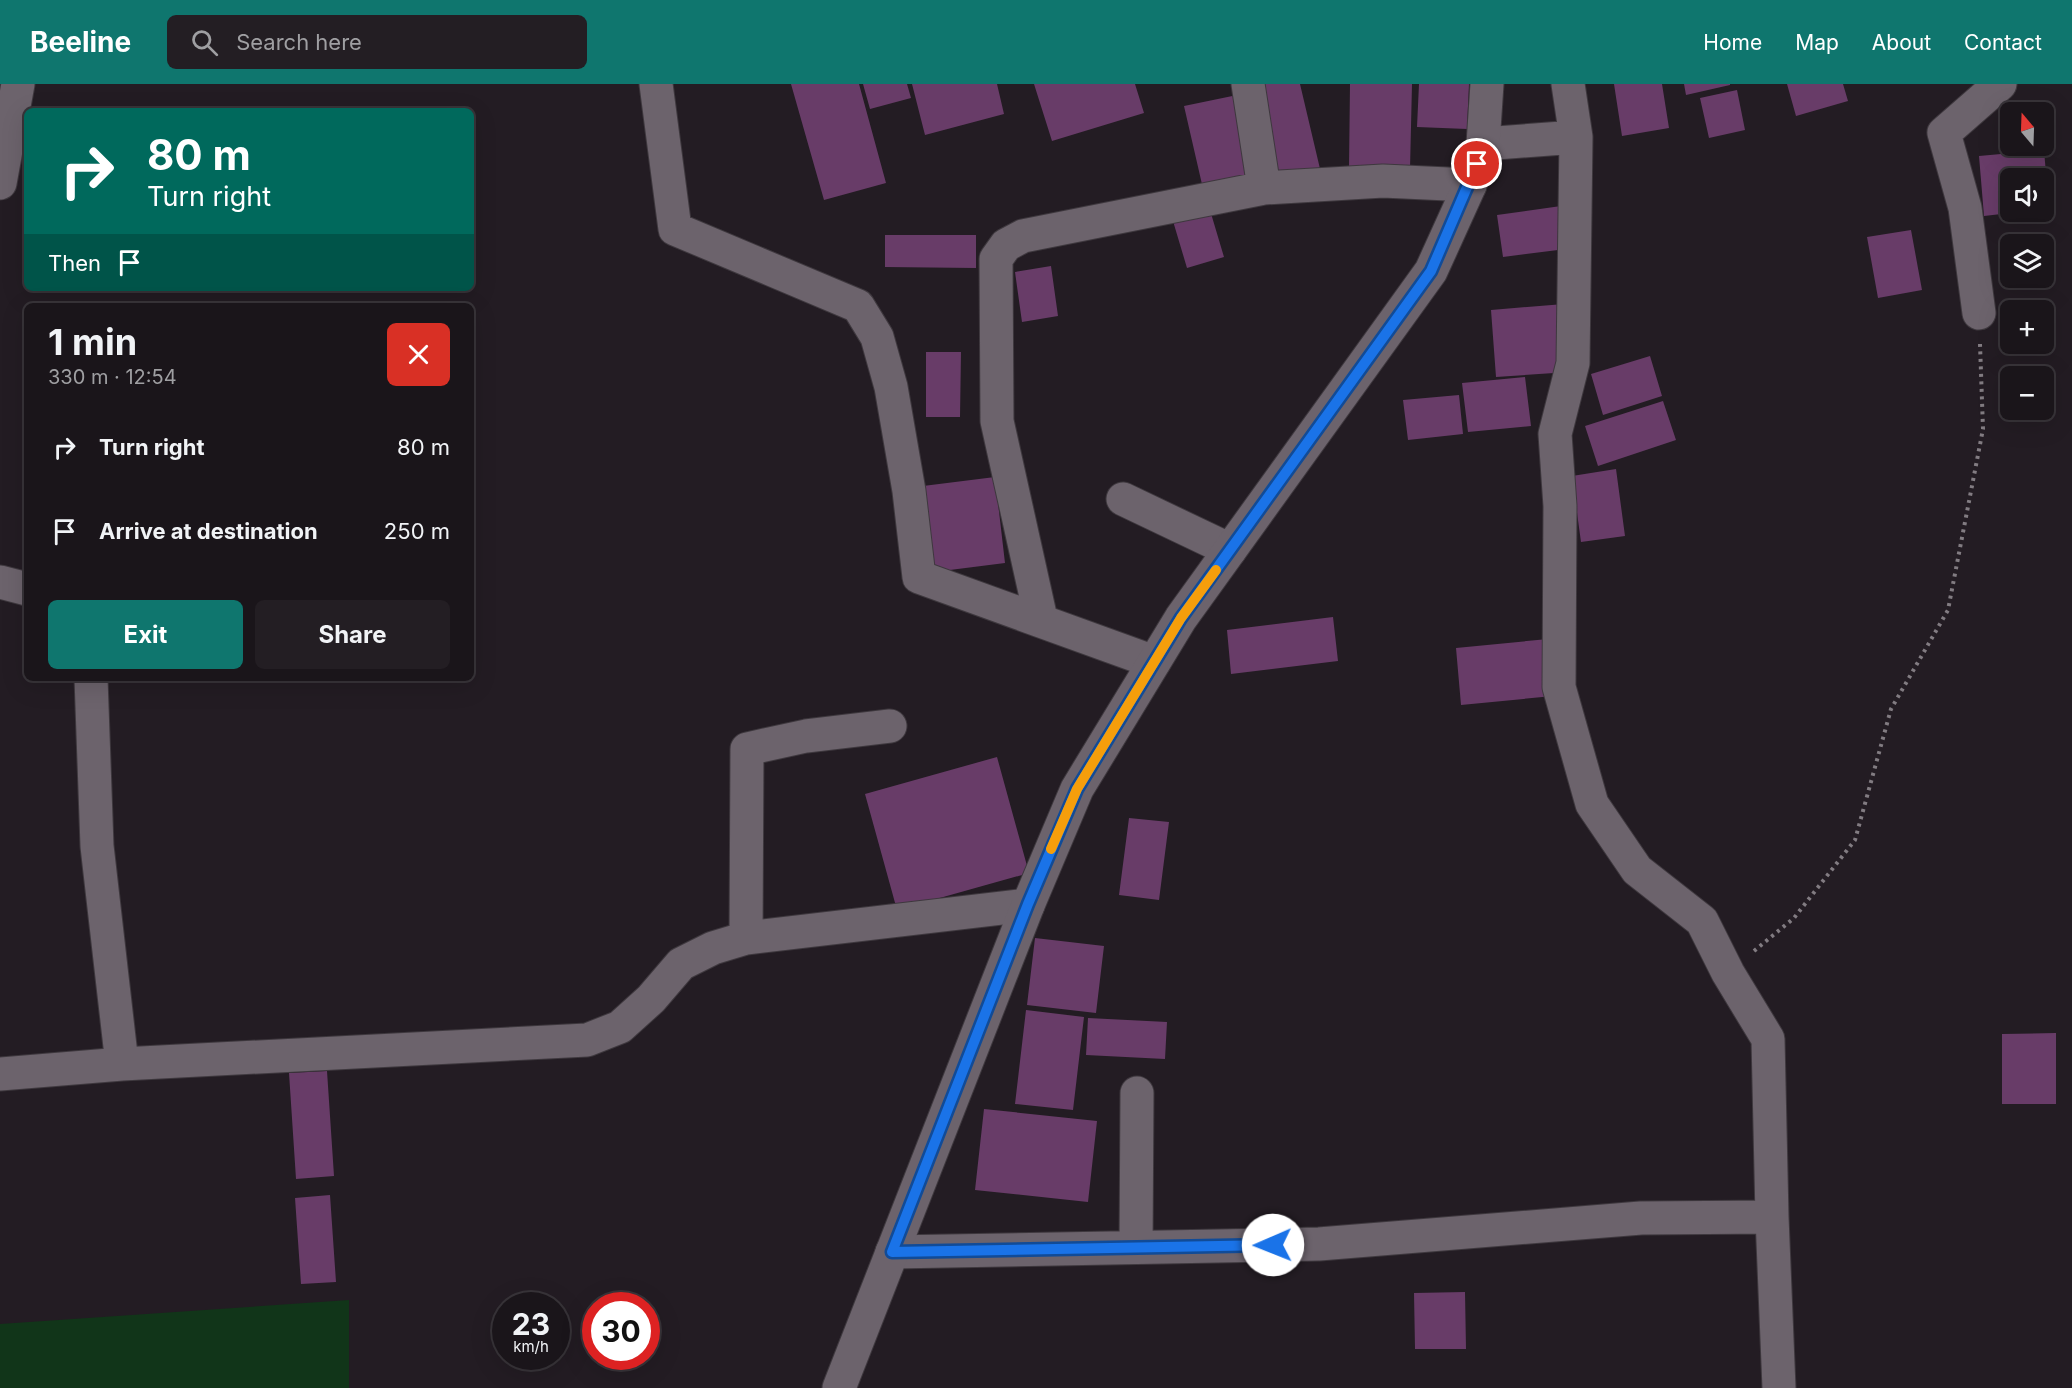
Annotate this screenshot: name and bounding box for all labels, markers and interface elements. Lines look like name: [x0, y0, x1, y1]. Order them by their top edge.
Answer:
search box: [167, 15, 587, 69]
text: Beeline: [30, 25, 131, 59]
icon: search: [188, 26, 221, 59]
text: Search here: [236, 29, 362, 55]
text: Home: [1703, 30, 1762, 55]
text: Map: [1795, 30, 1839, 55]
text: About: [1872, 30, 1931, 55]
text: Contact: [1964, 30, 2042, 55]
north arrow: [2000, 102, 2054, 156]
map controls: [2000, 102, 2054, 420]
text: 80 m: [147, 129, 251, 180]
icon: right: [48, 132, 126, 210]
pin: [1451, 138, 1502, 189]
icon: arrive: [1460, 147, 1493, 180]
button: sound: [2000, 168, 2054, 222]
text: Turn right: [147, 180, 271, 213]
button: layers: [2000, 234, 2054, 288]
icon: arrive: [113, 246, 146, 279]
text: Then: [48, 250, 101, 276]
button: +: [2000, 300, 2054, 354]
text: 1 min: [48, 320, 137, 364]
button: close: [387, 323, 450, 386]
text: 330 m · 12:54: [48, 365, 177, 389]
button: −: [2000, 366, 2054, 420]
icon: right: [48, 431, 81, 464]
text: Turn right: [99, 434, 205, 460]
text: 80 m: [397, 434, 450, 460]
icon: arrive: [48, 515, 81, 548]
text: Arrive at destination: [99, 518, 318, 544]
text: 250 m: [384, 518, 450, 544]
button: Exit: [48, 600, 243, 669]
button: Share: [255, 600, 450, 669]
position arrow: [1241, 1213, 1305, 1277]
speed limit sign: 30: [582, 1292, 660, 1370]
text: 23: [512, 1306, 550, 1342]
text: km/h: [513, 1337, 549, 1356]

